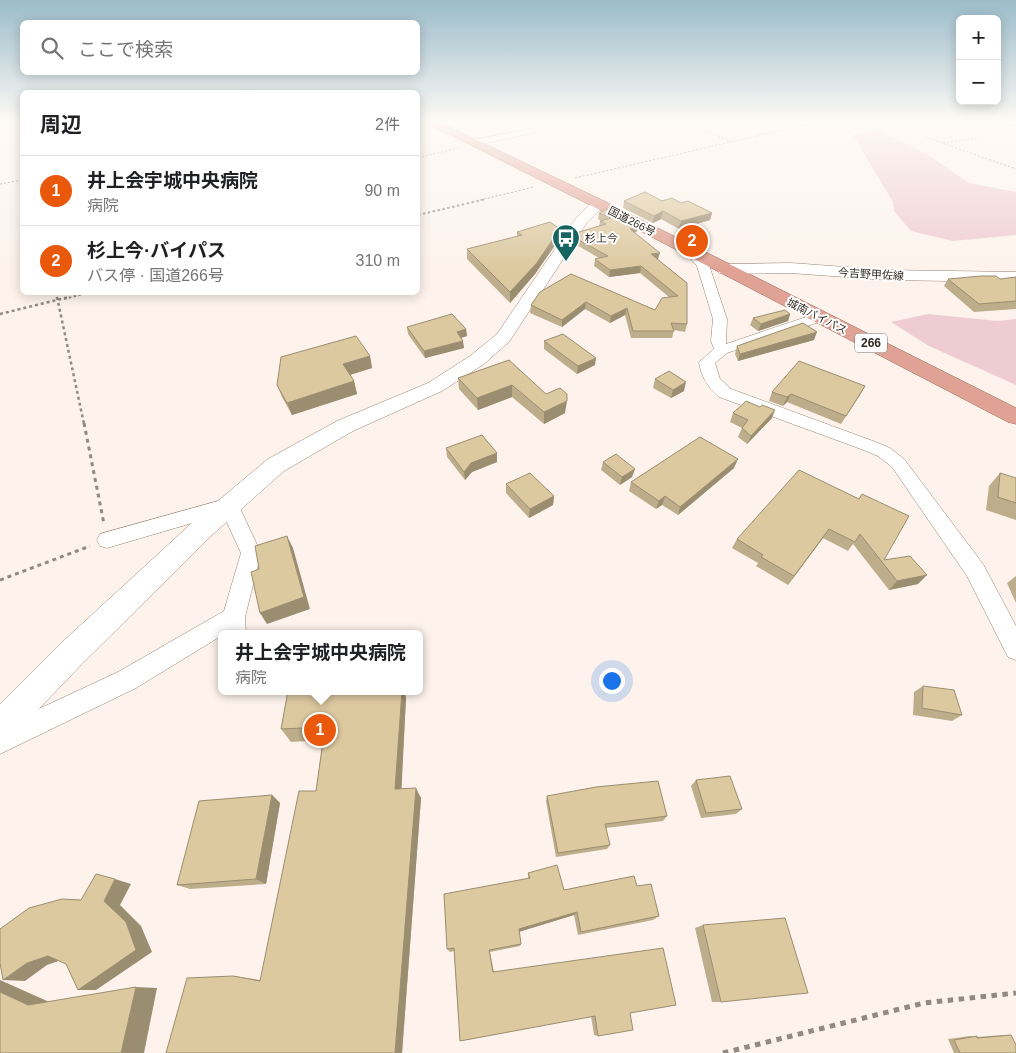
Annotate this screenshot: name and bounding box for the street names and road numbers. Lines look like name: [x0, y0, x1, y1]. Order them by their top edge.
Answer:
street label: 国道266号: [606, 204, 658, 238]
street label: 今吉野甲佐線: [838, 266, 904, 282]
street label: 城南バイパス: [785, 296, 849, 336]
road number: 266: [855, 333, 887, 352]

